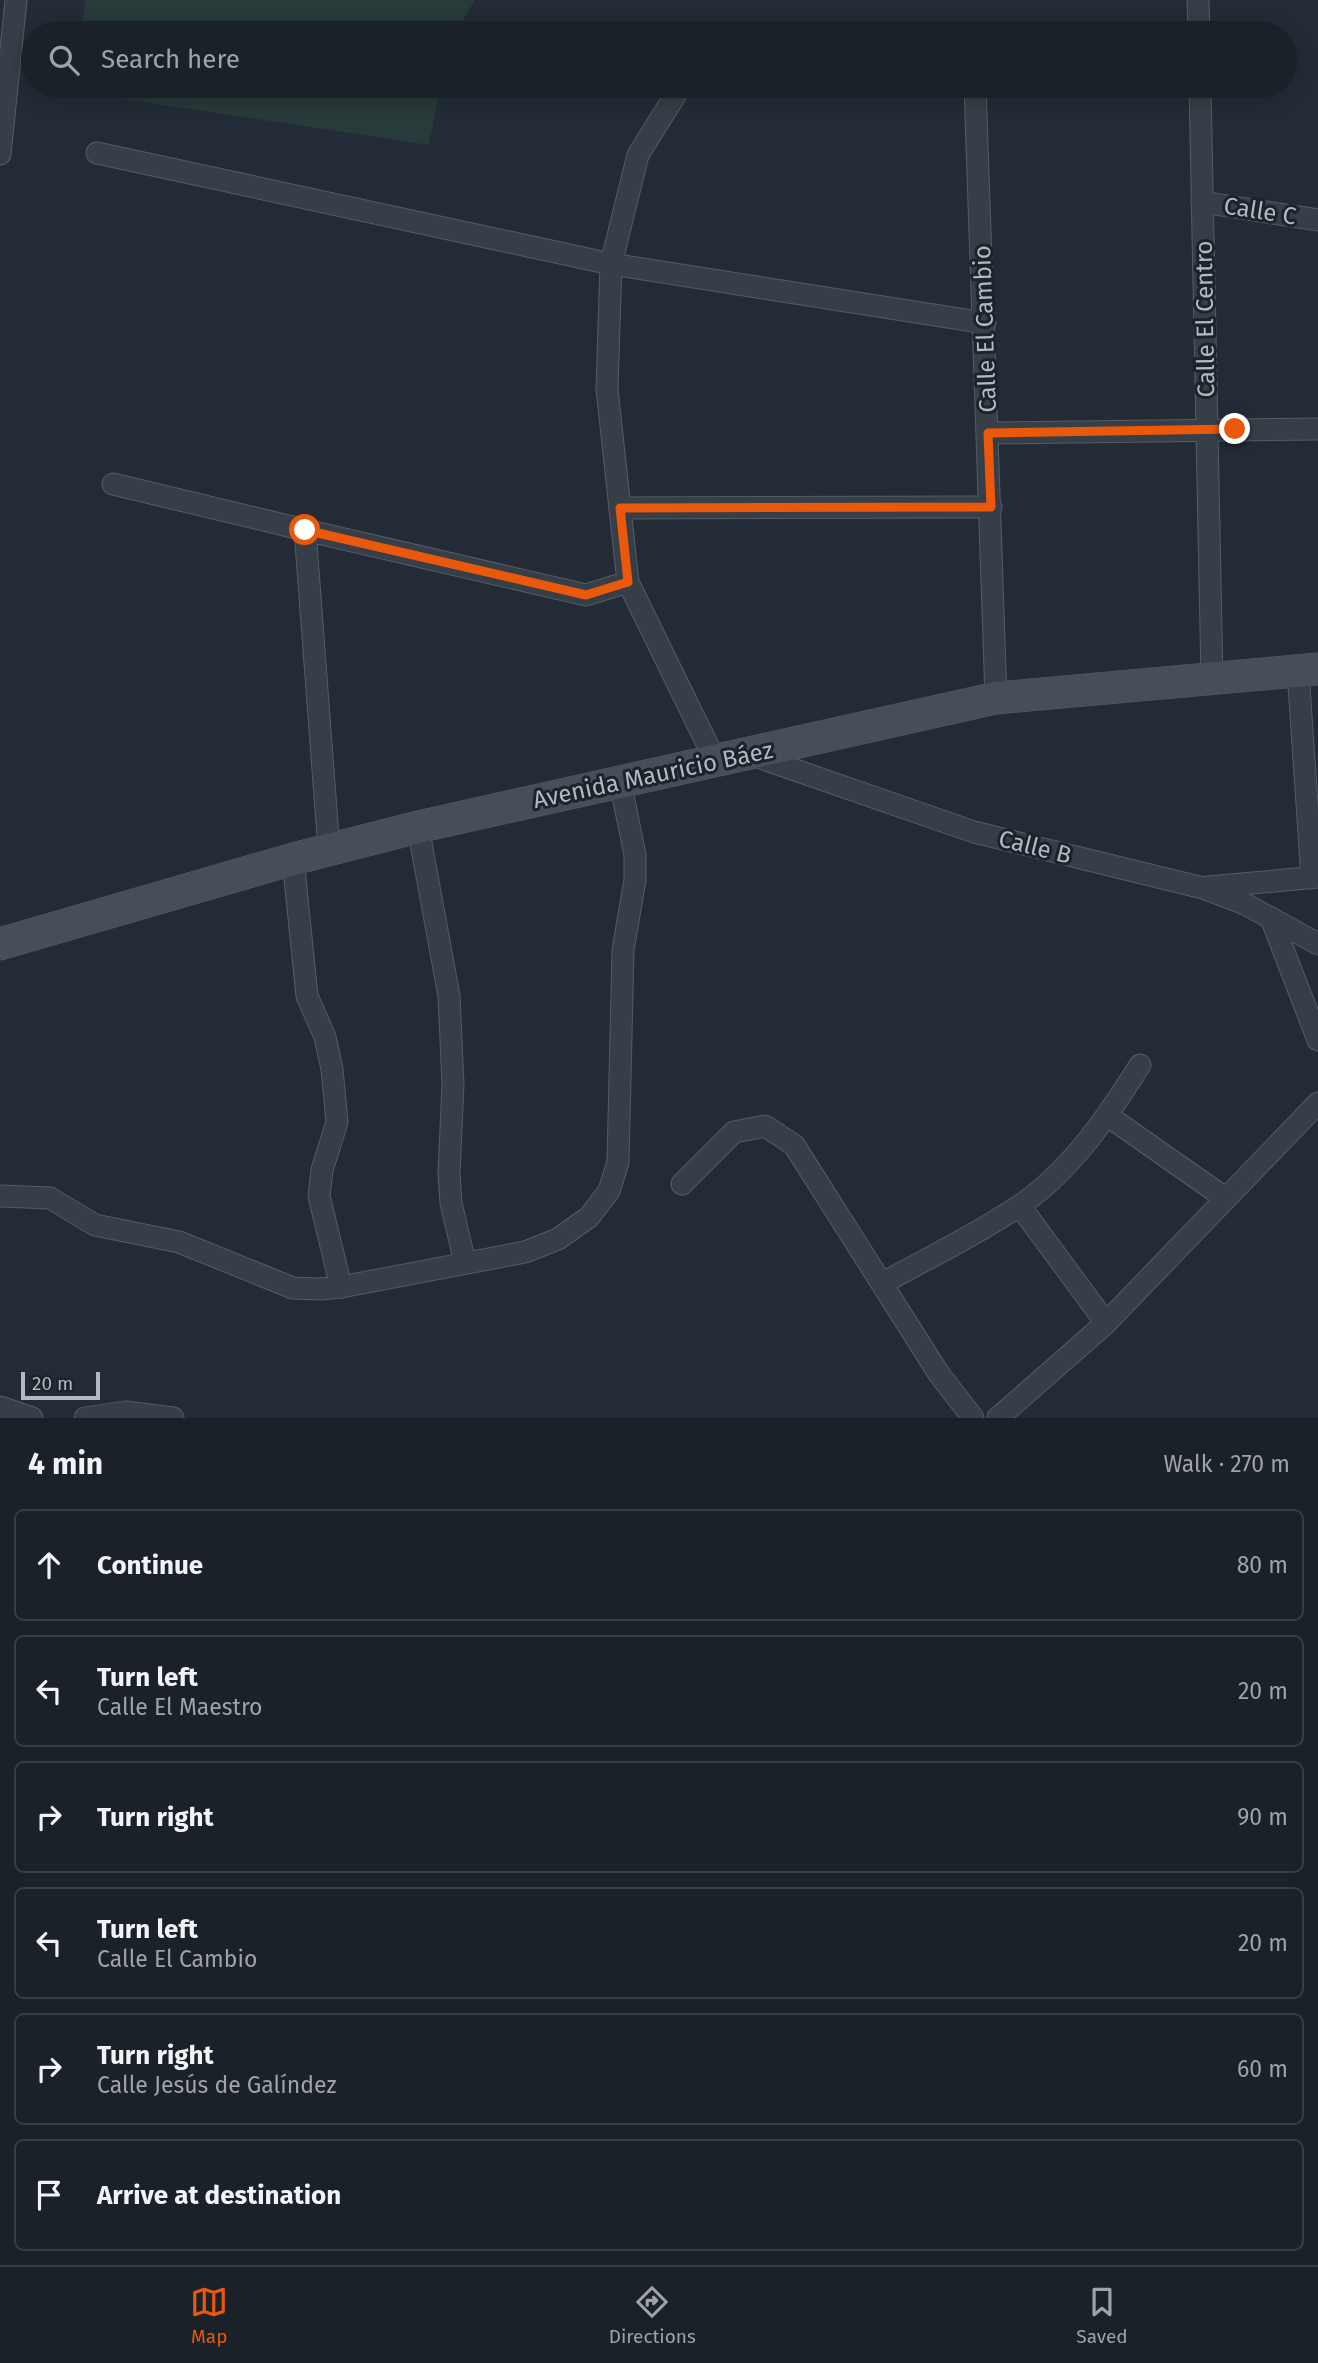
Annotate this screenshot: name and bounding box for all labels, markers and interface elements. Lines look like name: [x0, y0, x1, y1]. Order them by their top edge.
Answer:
search box: [21, 21, 1297, 98]
icon: search: [45, 41, 83, 79]
text: Search here: [101, 44, 240, 75]
street label: Calle C: [1222, 191, 1298, 231]
street label: Calle El Centro: [1190, 240, 1220, 398]
street label: Calle El Cambio: [968, 245, 1002, 413]
route end: [1219, 413, 1250, 444]
route start: [289, 514, 320, 545]
street label: Avenida Mauricio Báez: [530, 736, 776, 814]
street label: Calle B: [996, 824, 1074, 870]
scale bar: [21, 1369, 100, 1401]
text: 20 m: [32, 1372, 73, 1395]
text: 4 min: [28, 1446, 103, 1482]
text: Walk · 270 m: [1163, 1450, 1290, 1478]
icon: ahead: [30, 1546, 68, 1584]
text: Continue: [97, 1550, 203, 1581]
text: 80 m: [1237, 1551, 1288, 1579]
text: Turn left: [97, 1662, 198, 1693]
icon: left: [30, 1672, 68, 1710]
text: 20 m: [1238, 1677, 1288, 1705]
text: Calle El Maestro: [97, 1693, 263, 1721]
icon: right: [30, 1798, 68, 1836]
text: Turn right: [97, 1802, 214, 1833]
text: 90 m: [1237, 1803, 1288, 1831]
text: Turn left: [97, 1914, 198, 1945]
icon: left: [30, 1924, 68, 1962]
text: 20 m: [1238, 1929, 1288, 1957]
text: Calle El Cambio: [97, 1945, 257, 1973]
text: Turn right: [97, 2040, 214, 2071]
icon: right: [30, 2050, 68, 2088]
text: 60 m: [1237, 2055, 1288, 2083]
text: Calle Jesús de Galíndez: [97, 2071, 337, 2099]
icon: arrive: [30, 2176, 68, 2214]
text: Arrive at destination: [97, 2180, 341, 2211]
tab: Map: [190, 2283, 228, 2348]
tab: Directions: [609, 2283, 696, 2348]
tab: Saved: [1076, 2283, 1128, 2348]

